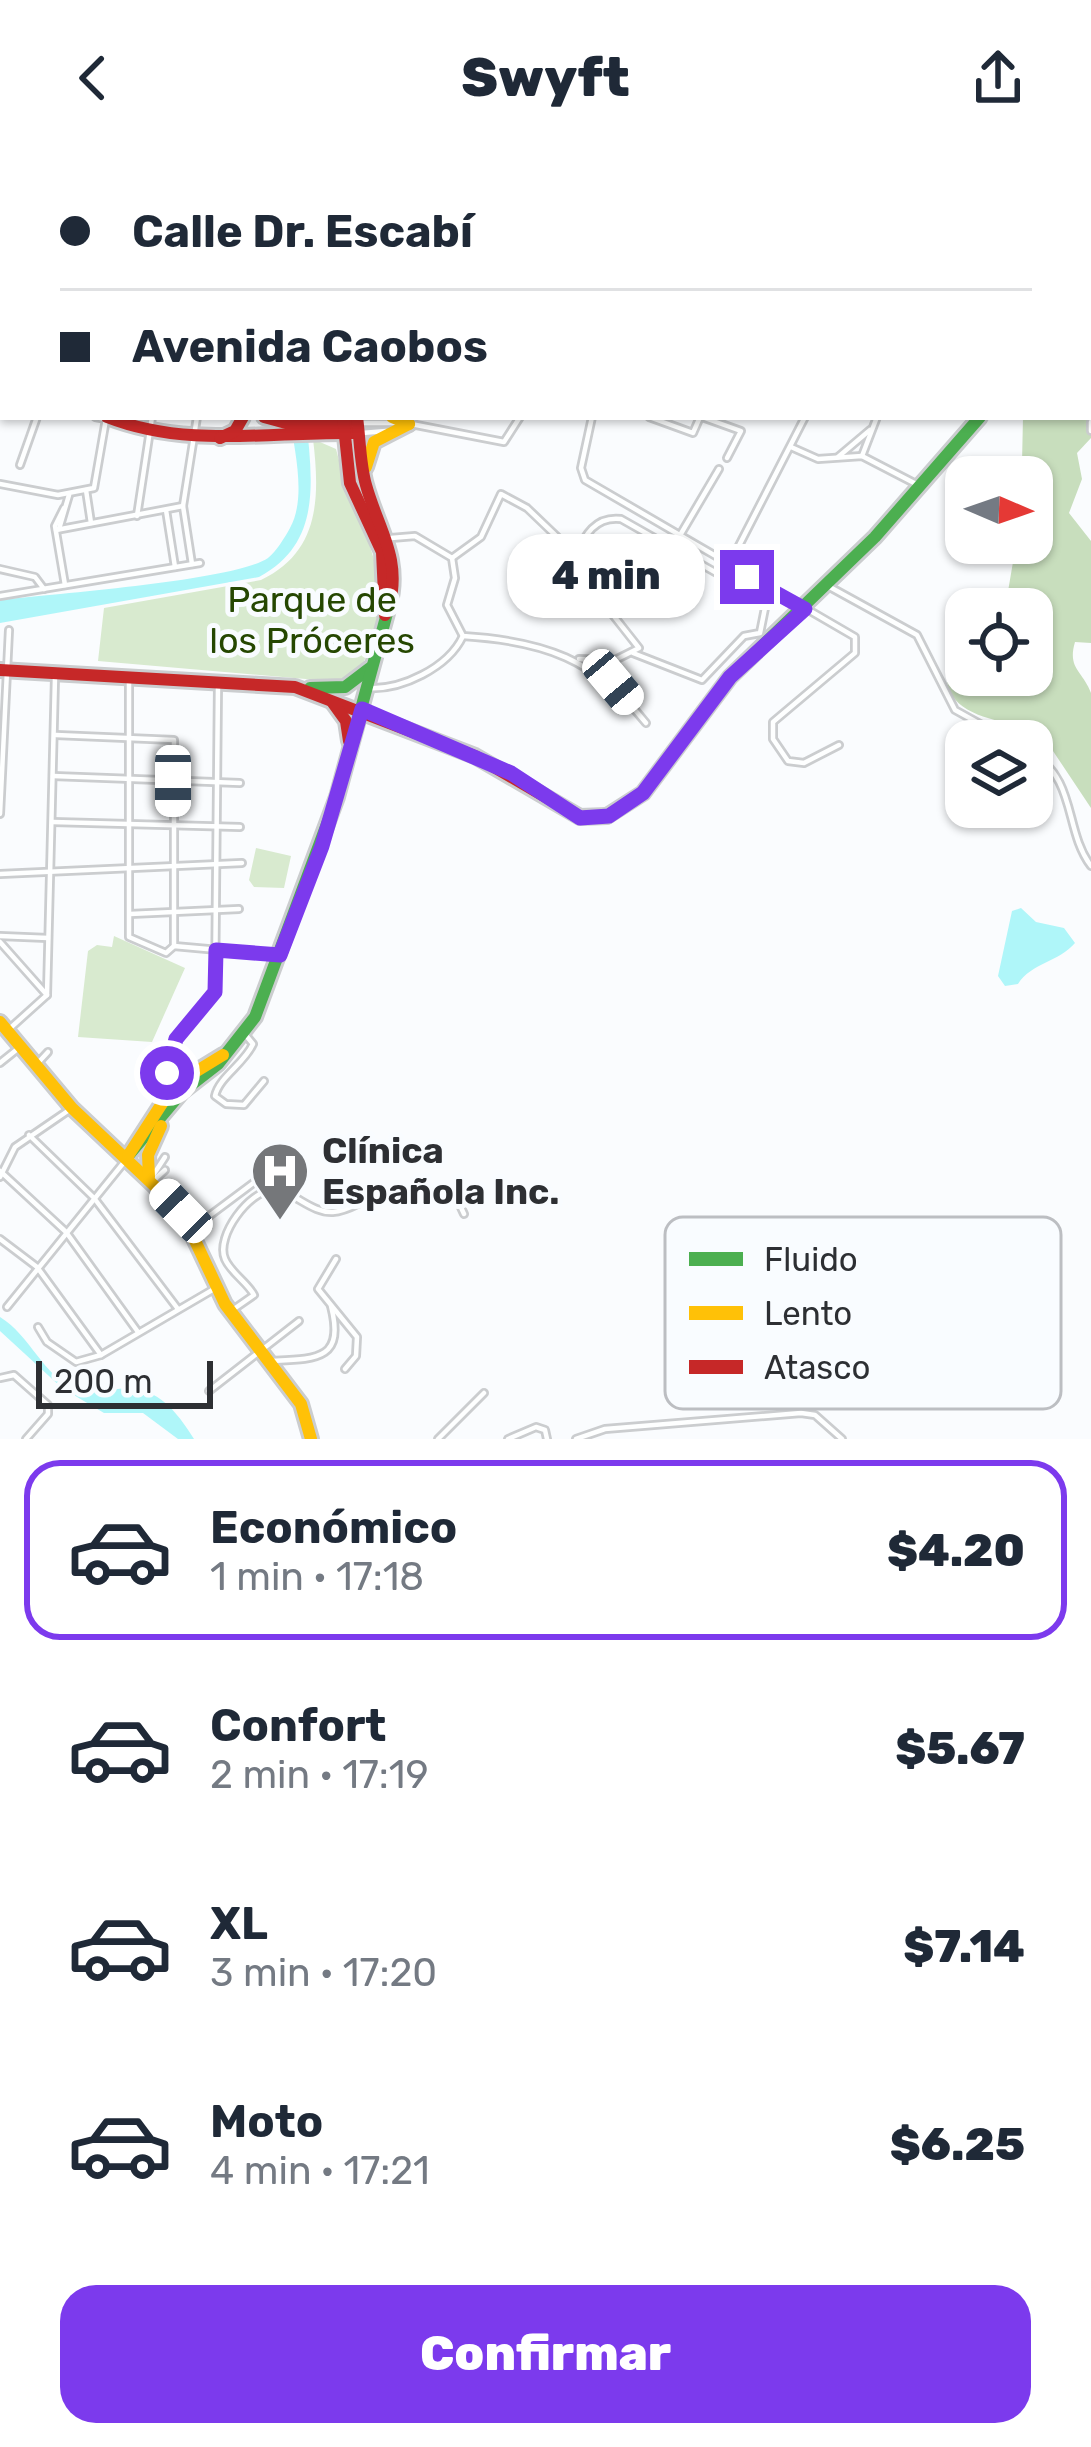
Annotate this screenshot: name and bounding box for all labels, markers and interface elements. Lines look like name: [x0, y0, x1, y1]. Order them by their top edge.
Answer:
icon: back: [60, 45, 126, 111]
icon: share: [965, 45, 1031, 111]
text: Swyft: [461, 46, 630, 110]
text: Calle Dr. Escabí: [132, 205, 473, 258]
text: Avenida Caobos: [132, 320, 488, 373]
north arrow: [945, 456, 1053, 564]
map controls: [945, 456, 1053, 828]
callout: 4 min: [507, 535, 705, 619]
route end: [720, 550, 774, 604]
text: 4 min: [551, 553, 661, 599]
park label: Parque de los Próceres: [209, 578, 415, 662]
button: locate: [945, 588, 1053, 696]
car: [576, 643, 650, 721]
button: layers: [945, 720, 1053, 828]
car: [155, 745, 191, 817]
route start: [140, 1046, 194, 1100]
place label: Clínica Española Inc.: [322, 1129, 560, 1213]
hospital icon: Clínica Española Inc.: [249, 1140, 311, 1222]
car: [143, 1173, 219, 1249]
legend: [665, 1217, 1061, 1409]
text: Fluido: [764, 1240, 858, 1279]
text: Lento: [764, 1294, 852, 1333]
text: Atasco: [764, 1348, 870, 1387]
scale bar: [36, 1355, 213, 1408]
text: 200 m: [54, 1362, 153, 1401]
icon: car: [66, 1496, 174, 1604]
text: Económico: [210, 1501, 457, 1554]
text: $4.20: [887, 1524, 1025, 1577]
text: 1 min · 17:18: [210, 1554, 424, 1600]
icon: car: [66, 1694, 174, 1802]
text: Confort: [210, 1699, 386, 1752]
text: $5.67: [895, 1722, 1025, 1775]
text: 2 min · 17:19: [210, 1752, 429, 1798]
icon: car: [66, 1892, 174, 2000]
text: XL: [210, 1897, 268, 1950]
text: $7.14: [903, 1920, 1025, 1973]
text: 3 min · 17:20: [210, 1950, 437, 1996]
icon: car: [66, 2090, 174, 2198]
text: Moto: [210, 2095, 323, 2148]
text: $6.25: [890, 2118, 1025, 2171]
text: 4 min · 17:21: [210, 2148, 430, 2194]
button: Confirmar: [60, 2285, 1031, 2423]

